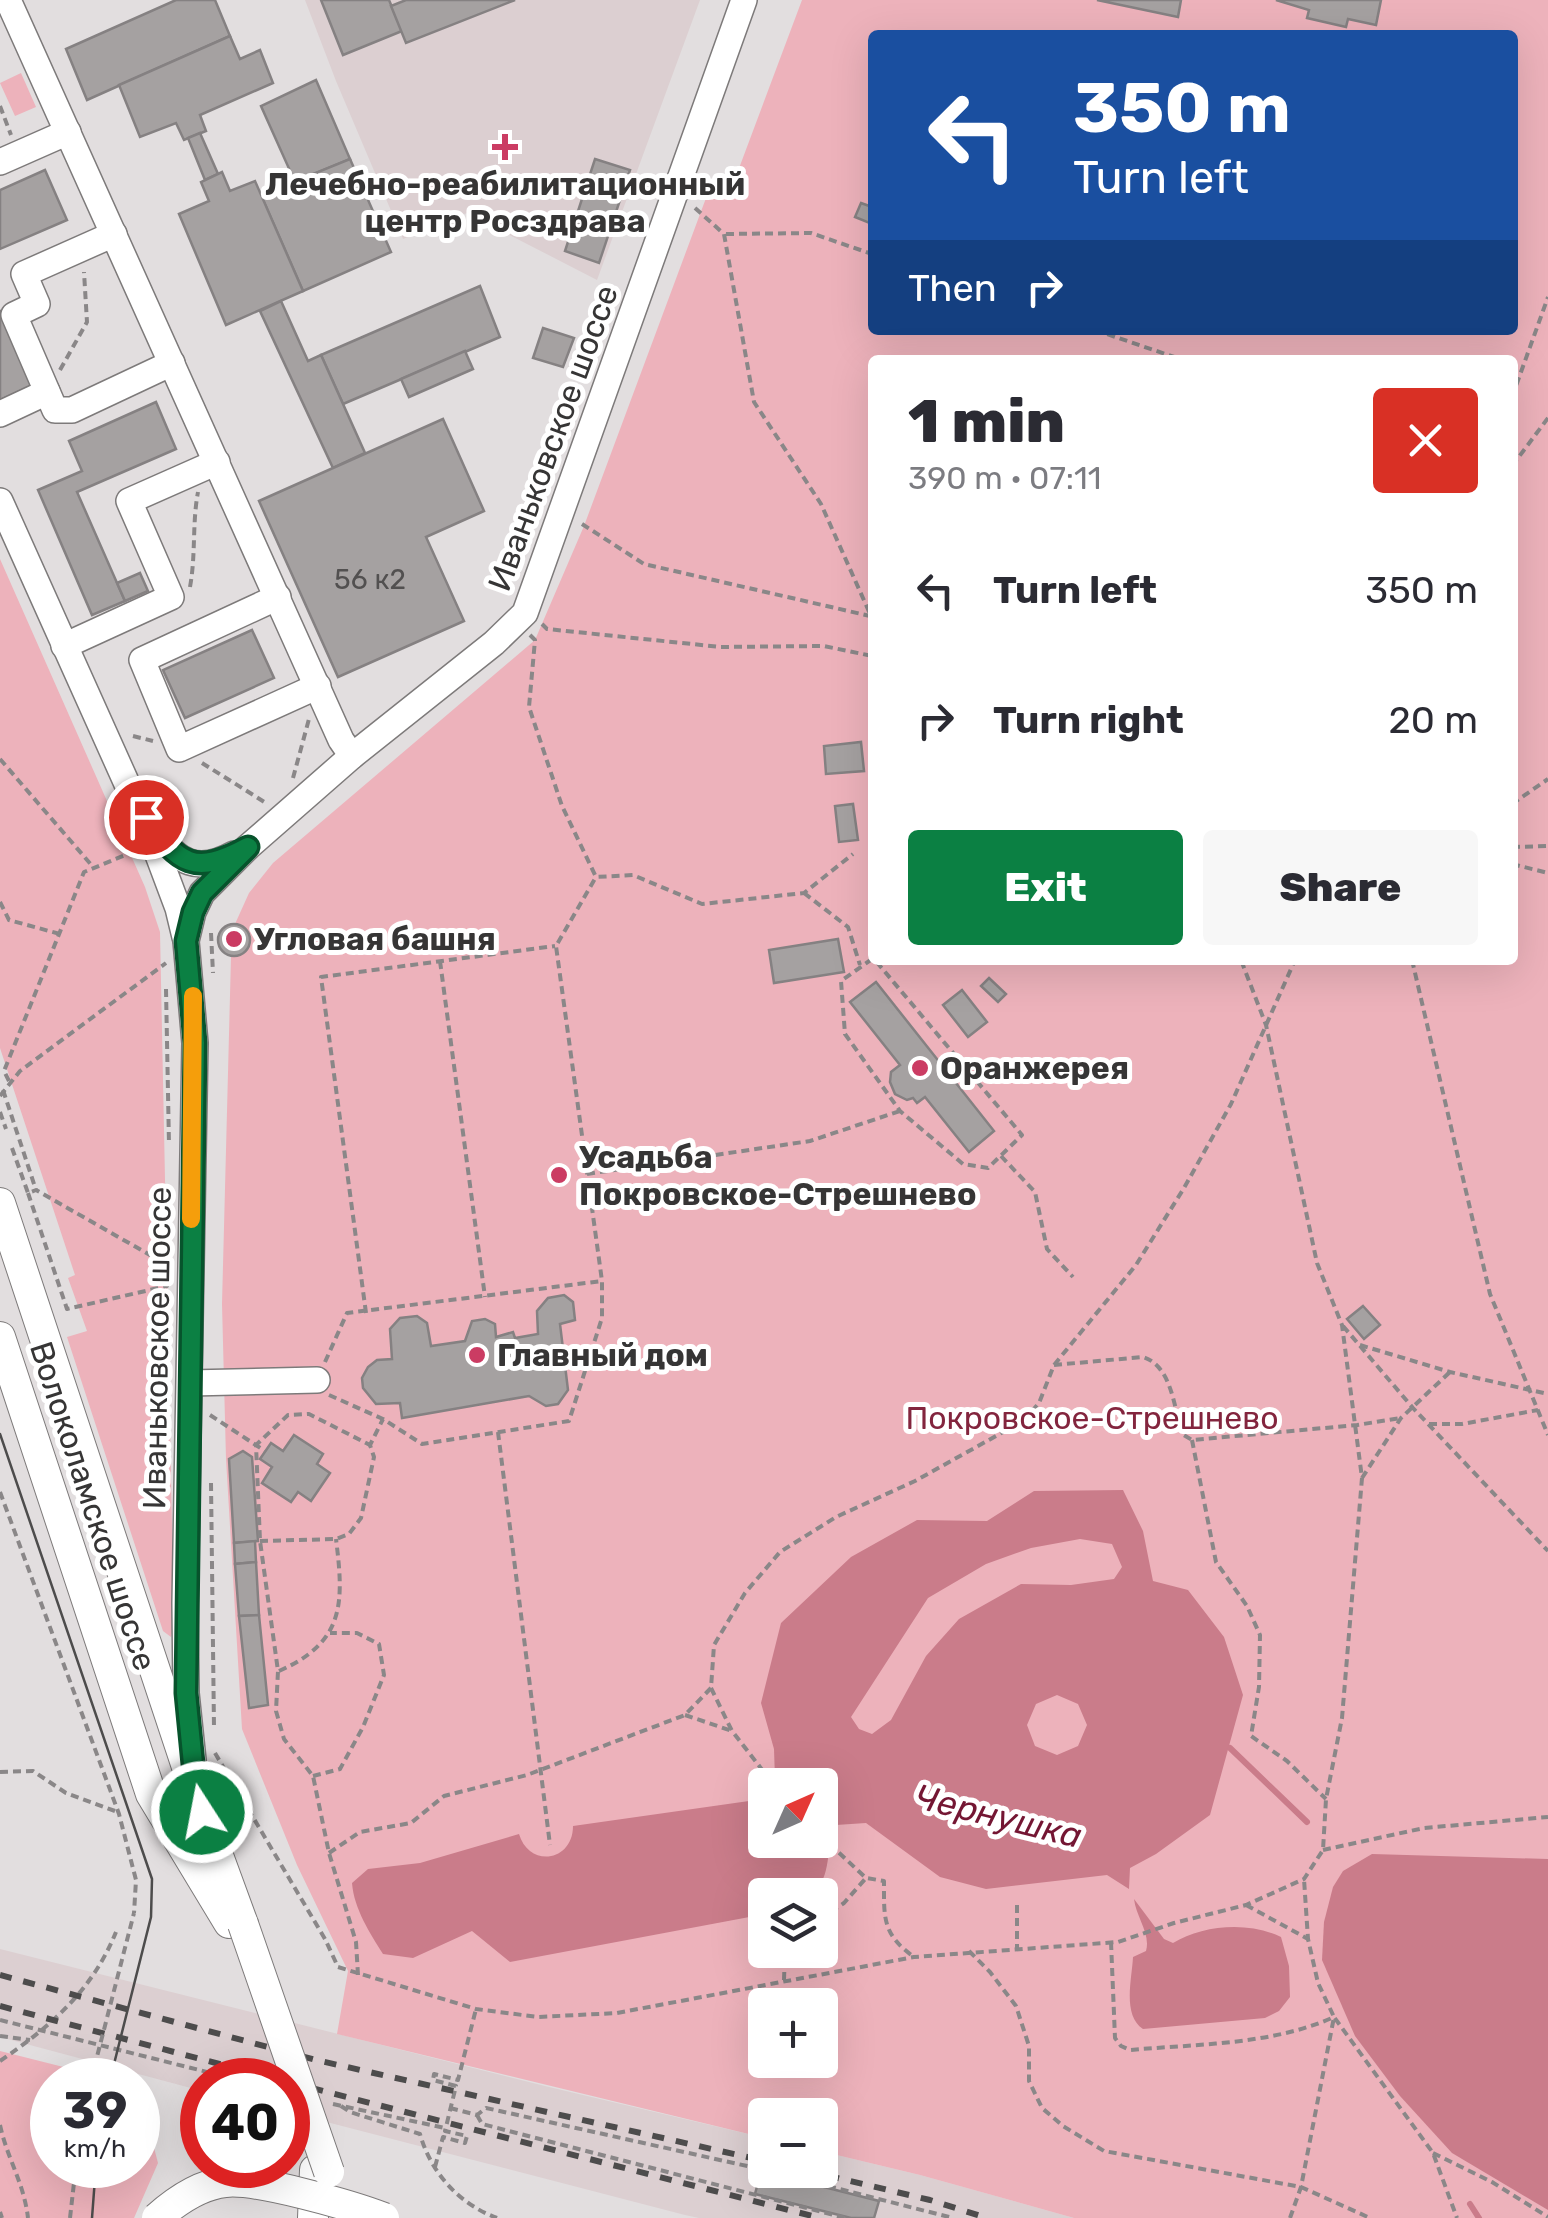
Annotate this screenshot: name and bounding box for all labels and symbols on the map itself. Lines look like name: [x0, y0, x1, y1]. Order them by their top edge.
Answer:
marker: Лечебно-реабилитационный центр Росздрава: [492, 134, 518, 160]
place label: Лечебно-реабилитационный центр Росздрава: [265, 165, 745, 240]
street label: Иваньковское шоссе: [480, 280, 626, 596]
house number: 56 к2: [334, 563, 406, 596]
pin: [104, 775, 189, 860]
place label: Угловая башня: [254, 920, 496, 958]
marker: Угловая башня: [223, 928, 245, 950]
place label: Оранжерея: [940, 1049, 1129, 1087]
marker: Оранжерея: [909, 1057, 931, 1079]
place label: Усадьба Покровское-Стрешнево: [579, 1138, 976, 1213]
marker: Усадьба Покровское-Стрешнево: [548, 1164, 570, 1186]
street label: Иваньковское шоссе: [135, 1186, 179, 1510]
place label: Главный дом: [497, 1336, 708, 1374]
street label: Волоколамское шоссе: [22, 1337, 164, 1675]
marker: Главный дом: [466, 1344, 488, 1366]
park label: Покровское-Стрешнево: [905, 1399, 1279, 1437]
position arrow: [150, 1760, 254, 1864]
north arrow: [748, 1768, 838, 1858]
water label: Чернушка: [910, 1775, 1086, 1857]
speed limit sign: 40: [180, 2058, 310, 2188]

